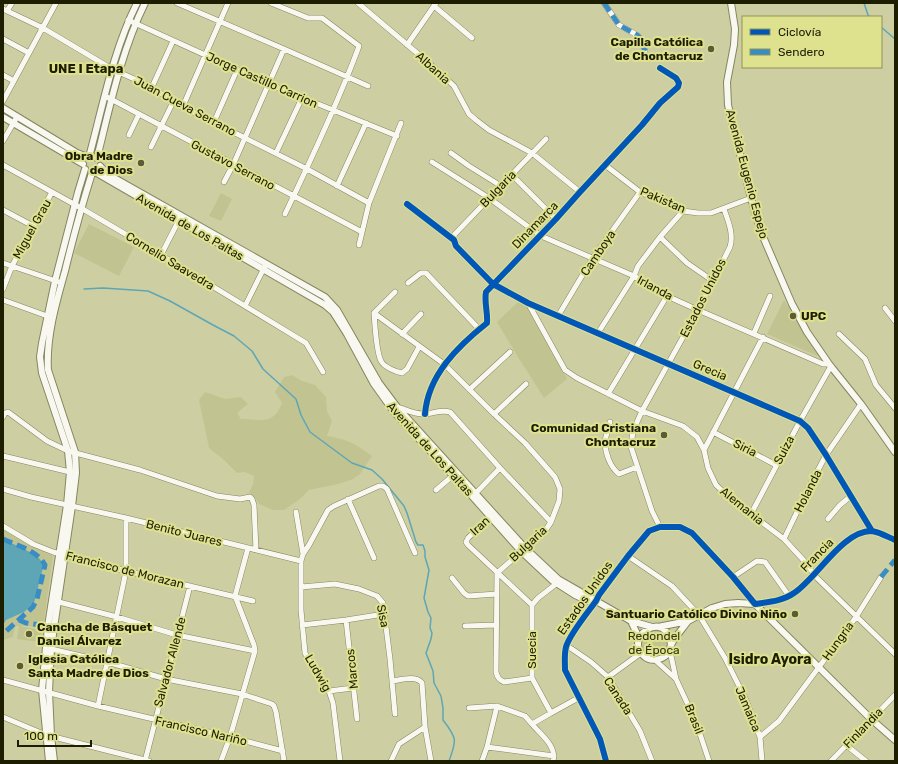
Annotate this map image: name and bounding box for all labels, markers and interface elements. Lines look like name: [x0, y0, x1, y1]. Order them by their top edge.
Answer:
legend: [742, 16, 882, 68]
text: Ciclovía: [778, 25, 821, 39]
place label: Capilla Católica de Chontacruz: [611, 35, 703, 63]
marker: Capilla Católica de Chontacruz: [706, 44, 716, 54]
text: Sendero: [778, 45, 825, 59]
street label: Jorge Castillo Carrion: [204, 49, 320, 111]
street label: Albania: [413, 49, 453, 87]
district label: UNE I Etapa: [49, 61, 123, 76]
street label: Juan Cueva Serrano: [132, 73, 238, 139]
street label: Avenida Eugenio Espejo: [723, 108, 771, 240]
street label: Gustavo Serrano: [189, 137, 277, 193]
place label: Obra Madre de Dios: [65, 149, 133, 177]
marker: Obra Madre de Dios: [136, 158, 146, 168]
street label: Bulgaria: [477, 168, 519, 210]
street label: Pakistan: [638, 184, 688, 216]
street label: Avenida de Los Paltas: [134, 191, 246, 263]
street label: Miguel Grau: [10, 197, 54, 261]
street label: Dinamarca: [509, 199, 561, 251]
street label: Camboya: [578, 227, 618, 279]
street label: Cornelio Saavedra: [123, 229, 217, 293]
street label: Estados Unidos: [677, 256, 729, 340]
street label: Irlanda: [635, 273, 675, 303]
place label: UPC: [801, 309, 827, 323]
marker: UPC: [788, 311, 798, 321]
street label: Grecia: [691, 357, 729, 383]
street label: Avenida de Los Paltas: [384, 399, 476, 499]
place label: Comunidad Cristiana Chontacruz: [531, 421, 656, 449]
marker: Comunidad Cristiana Chontacruz: [659, 430, 669, 440]
street label: Suiza: [771, 433, 797, 467]
street label: Siria: [731, 436, 759, 460]
street label: Holanda: [791, 467, 825, 515]
street label: Alemania: [717, 484, 767, 528]
street label: Iran: [467, 514, 493, 538]
street label: Benito Juares: [144, 517, 224, 549]
street label: Bulgaria: [506, 523, 550, 565]
street label: Francia: [798, 535, 836, 575]
street label: Francisco de Morazan: [64, 548, 186, 592]
street label: Estados Unidos: [554, 559, 616, 637]
street label: Sisa: [374, 603, 392, 629]
place label: Santuario Católico Divino Niño: [606, 607, 787, 621]
marker: Santuario Católico Divino Niño: [790, 609, 800, 619]
street label: Salvador Allende: [151, 615, 189, 709]
street label: Hungria: [819, 619, 857, 663]
place label: Cancha de Básquet Daniel Álvarez: [37, 620, 153, 648]
marker: Cancha de Básquet Daniel Álvarez: [24, 629, 34, 639]
park label: Redondel de Época: [628, 629, 680, 657]
street label: Suecia: [525, 631, 539, 669]
street label: Marcos: [343, 648, 361, 690]
district label: Isidro Ayora: [728, 651, 812, 668]
place label: Iglesia Católica Santa Madre de Dios: [28, 652, 149, 680]
street label: Ludwig: [302, 652, 334, 694]
marker: Iglesia Católica Santa Madre de Dios: [15, 661, 25, 671]
street label: Canada: [601, 674, 635, 718]
street label: Jamaica: [732, 684, 764, 734]
street label: Brasil: [682, 702, 706, 736]
street label: Finlandia: [840, 705, 886, 751]
street label: Francisco Nariño: [154, 714, 248, 748]
scale bar: [18, 722, 91, 748]
text: 100 m: [24, 729, 58, 743]

